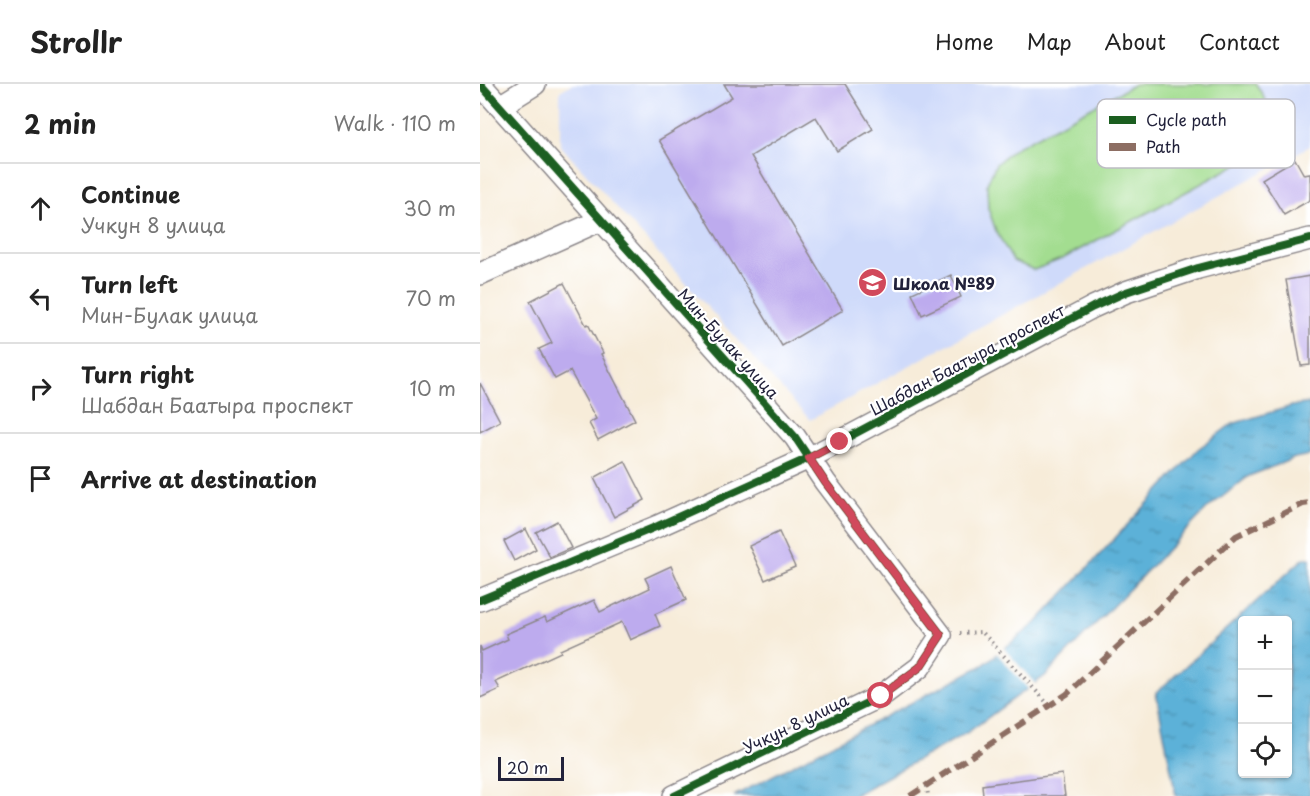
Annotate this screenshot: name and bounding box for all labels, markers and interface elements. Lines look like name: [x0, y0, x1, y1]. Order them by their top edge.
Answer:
text: Strollr: [30, 20, 122, 63]
text: Home: [935, 25, 994, 57]
text: Map: [1027, 25, 1072, 57]
text: About: [1105, 25, 1166, 57]
text: Contact: [1199, 25, 1280, 57]
legend: [1097, 99, 1295, 168]
text: 2 min: [24, 104, 97, 143]
text: Cycle path: [1146, 107, 1227, 131]
text: Walk · 110 m: [334, 108, 456, 138]
text: Path: [1146, 134, 1181, 158]
text: Continue: [81, 177, 180, 210]
icon: ahead: [24, 192, 57, 225]
text: 30 m: [403, 193, 456, 223]
text: Учкун 8 улица: [81, 210, 225, 240]
text: Turn left: [81, 267, 178, 300]
school or university icon: Школа №89: [856, 267, 888, 299]
place label: Школа №89: [893, 271, 995, 295]
icon: left: [24, 282, 57, 315]
street label: Мин-Булак улица: [673, 282, 785, 404]
text: 70 m: [406, 283, 456, 313]
street label: Шабдан Баатыра проспект: [865, 297, 1069, 421]
text: Мин-Булак улица: [81, 300, 258, 330]
text: Turn right: [81, 357, 194, 390]
icon: right: [24, 372, 57, 405]
text: 10 m: [409, 373, 456, 403]
text: Шабдан Баатыра проспект: [81, 390, 353, 420]
route end: [826, 428, 852, 454]
icon: arrive: [24, 462, 57, 495]
text: Arrive at destination: [81, 462, 317, 495]
map controls: [1238, 616, 1292, 778]
button: +: [1238, 616, 1292, 670]
button: −: [1238, 670, 1292, 724]
route start: [867, 682, 893, 708]
street label: Учкун 8 улица: [738, 687, 852, 759]
button: locate: [1238, 724, 1292, 778]
scale bar: [498, 754, 564, 782]
text: 20 m: [507, 755, 548, 779]

